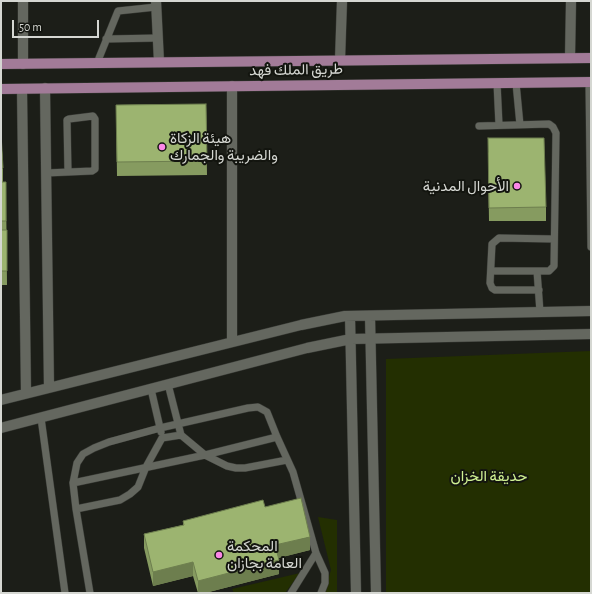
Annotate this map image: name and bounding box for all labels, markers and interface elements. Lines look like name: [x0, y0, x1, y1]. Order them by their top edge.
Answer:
scale bar: [14, 12, 101, 38]
text: 50 m: [19, 21, 42, 33]
street label: طريق الملك فهد: [249, 60, 343, 80]
place label: هيئة الزكاة والضريبة والجمارك: [170, 129, 278, 164]
marker: هيئة الزكاة والضريبة والجمارك: [157, 142, 167, 152]
place label: الأحوال المدنية: [423, 177, 509, 195]
marker: الأحوال المدنية: [512, 181, 522, 191]
park label: حديقة الخزان: [451, 467, 527, 485]
place label: المحكمة العامة بجازان: [227, 537, 302, 572]
marker: المحكمة العامة بجازان: [214, 550, 224, 560]

